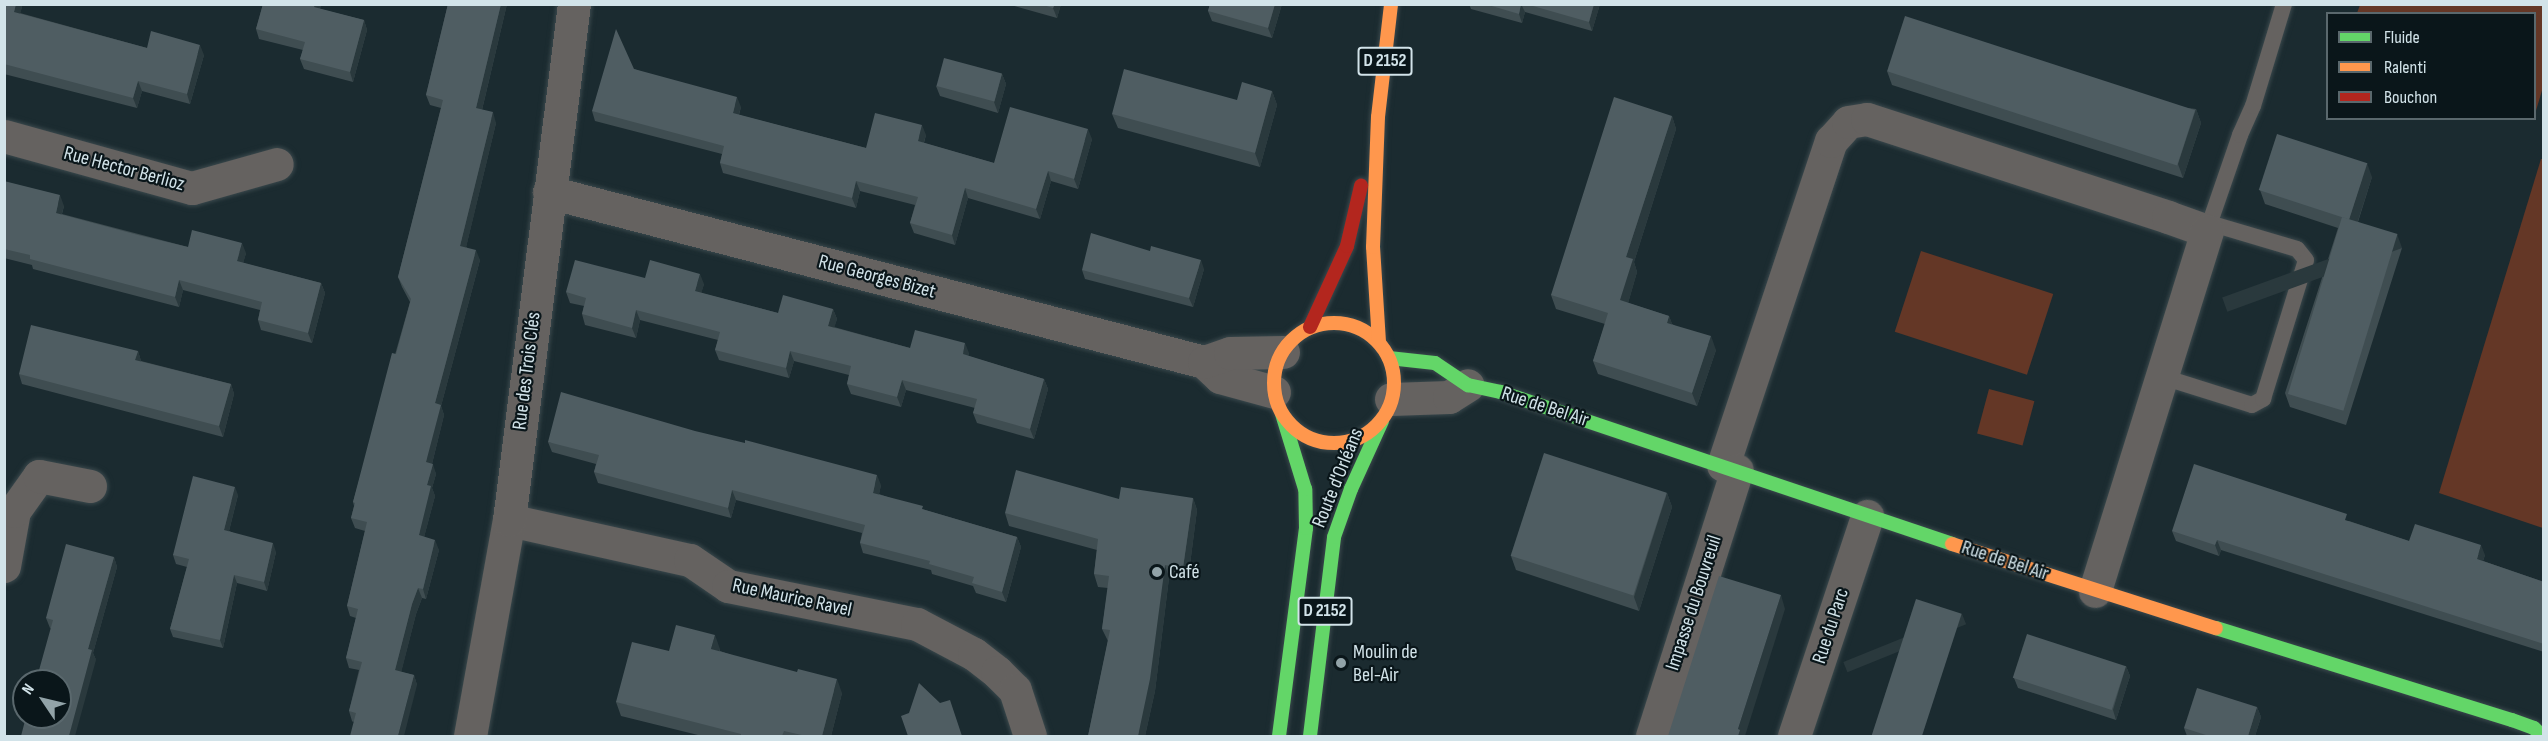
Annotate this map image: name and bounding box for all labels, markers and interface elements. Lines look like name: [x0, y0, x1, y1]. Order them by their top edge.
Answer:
legend: [2326, 12, 2536, 120]
text: Fluide: [2384, 27, 2420, 48]
road number: D 2152: [1356, 46, 1414, 76]
text: Ralenti: [2384, 57, 2426, 78]
text: Bouchon: [2384, 87, 2437, 108]
street label: Rue Hector Berlioz: [61, 141, 187, 197]
street label: Rue Georges Bizet: [816, 250, 938, 304]
street label: Rue des Trois Clés: [508, 311, 546, 431]
street label: Rue de Bel Air: [1498, 382, 1592, 432]
street label: Route d'Orléans: [1307, 425, 1369, 531]
street label: Impasse du Bouvreuil: [1661, 532, 1727, 674]
street label: Rue de Bel Air: [1958, 536, 2052, 586]
place label: Café: [1169, 560, 1199, 584]
marker: Café: [1150, 565, 1164, 579]
street label: Rue Maurice Ravel: [730, 574, 854, 622]
street label: Rue du Parc: [1808, 585, 1854, 667]
road number: D 2152: [1296, 596, 1354, 626]
place label: Moulin de Bel-Air: [1353, 640, 1418, 687]
marker: Moulin de Bel-Air: [1334, 656, 1348, 670]
north arrow: [12, 669, 72, 729]
text: N: [18, 681, 39, 698]

